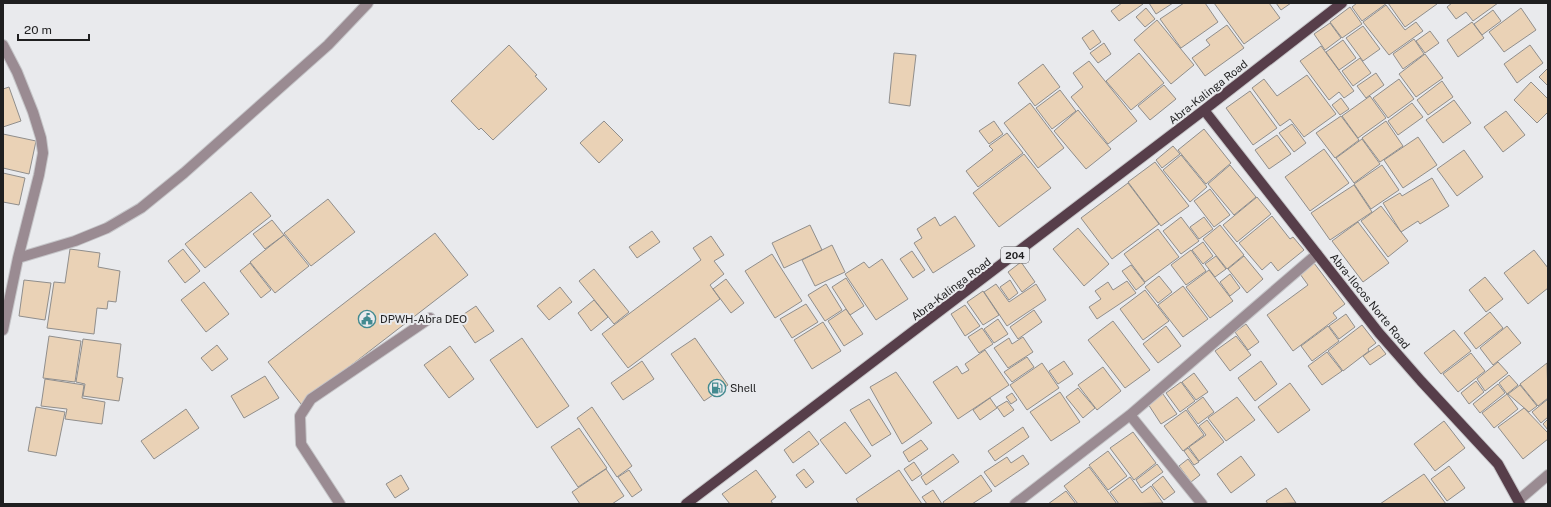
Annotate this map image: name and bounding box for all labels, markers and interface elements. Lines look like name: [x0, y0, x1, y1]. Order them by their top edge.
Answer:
scale bar: [18, 16, 89, 42]
text: 20 m: [24, 23, 52, 37]
street label: Abra-Kalinga Road: [1166, 58, 1250, 126]
road number: 204: [1001, 247, 1029, 263]
street label: Abra-Ilocos Norte Road: [1328, 251, 1412, 351]
street label: Abra-Kalinga Road: [909, 255, 993, 323]
public building icon: DPWH-Abra DEO: [357, 309, 377, 329]
place label: DPWH-Abra DEO: [380, 313, 467, 325]
fuel station icon: Shell: [707, 378, 727, 398]
place label: Shell: [730, 382, 756, 394]

